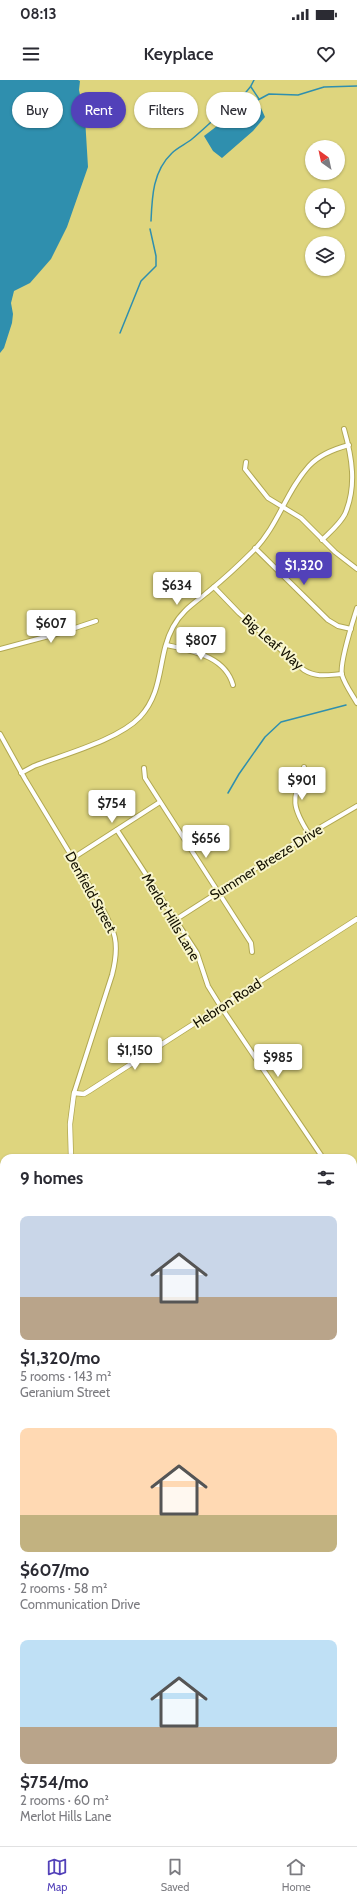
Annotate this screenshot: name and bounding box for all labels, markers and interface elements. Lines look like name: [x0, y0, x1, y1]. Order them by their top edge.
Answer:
text: 08:13: [20, 5, 57, 23]
icon: menu: [20, 43, 42, 65]
text: Keyplace: [144, 43, 213, 65]
icon: heart: [315, 43, 337, 65]
chip: Buy: [12, 92, 63, 128]
chip: Rent: [71, 92, 126, 128]
chip: Filters: [134, 92, 198, 128]
chip: New: [206, 92, 261, 128]
north arrow: [305, 140, 345, 180]
map controls: [305, 140, 345, 276]
button: locate: [305, 188, 345, 228]
button: layers: [305, 236, 345, 276]
pin: $1,320: [271, 552, 337, 586]
text: $1,320: [285, 557, 323, 573]
pin: $634: [153, 572, 201, 606]
text: $634: [162, 577, 192, 593]
pin: $607: [27, 610, 75, 644]
street label: Big Leaf Way: [238, 610, 308, 674]
text: $607: [36, 615, 66, 631]
pin: $807: [177, 627, 225, 661]
text: $807: [185, 632, 217, 648]
pin: $901: [278, 767, 326, 801]
text: $901: [288, 772, 316, 788]
pin: $754: [88, 790, 136, 824]
text: $754: [97, 795, 127, 811]
street label: Summer Breeze Drive: [206, 820, 326, 904]
pin: $656: [182, 825, 230, 859]
text: $656: [191, 830, 221, 846]
street label: Denfield Street: [61, 848, 121, 936]
street label: Merlot Hills Lane: [138, 870, 204, 964]
street label: Hebron Road: [189, 974, 265, 1032]
pin: $1,150: [102, 1037, 168, 1071]
text: $1,150: [117, 1042, 153, 1058]
pin: $985: [254, 1044, 302, 1078]
text: $985: [263, 1049, 293, 1065]
icon: filters: [315, 1167, 337, 1189]
text: 9 homes: [20, 1168, 83, 1188]
icon: home: [143, 1242, 215, 1314]
text: $1,320/mo: [20, 1348, 100, 1368]
text: 5 rooms · 143 m²: [20, 1368, 111, 1384]
text: Geranium Street: [20, 1384, 110, 1400]
icon: home: [143, 1454, 215, 1526]
text: $607/mo: [20, 1560, 89, 1580]
text: 2 rooms · 58 m²: [20, 1580, 107, 1596]
text: Communication Drive: [20, 1596, 140, 1612]
icon: home: [143, 1666, 215, 1738]
text: $754/mo: [20, 1772, 88, 1792]
text: 2 rooms · 60 m²: [20, 1792, 109, 1808]
text: Merlot Hills Lane: [20, 1808, 111, 1824]
tab: Map: [46, 1856, 68, 1894]
tab: Saved: [161, 1856, 189, 1894]
tab: Home: [282, 1856, 311, 1894]

